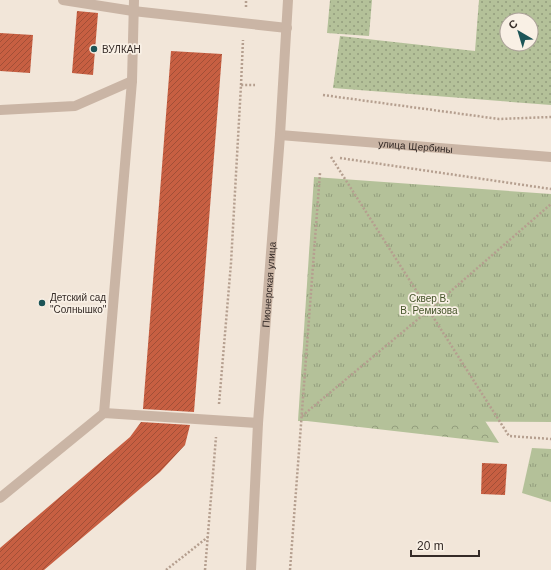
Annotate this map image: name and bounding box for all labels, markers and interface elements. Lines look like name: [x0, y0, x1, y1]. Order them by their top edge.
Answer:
north arrow: [499, 12, 539, 52]
text: С: [506, 17, 520, 31]
marker: ВУЛКАН: [89, 44, 99, 54]
place label: ВУЛКАН: [102, 44, 141, 55]
street label: улица Щербины: [378, 137, 453, 155]
street label: Пионерская улица: [260, 241, 277, 328]
place label: Детский сад "Солнышко": [50, 292, 107, 315]
park label: Сквер В. В. Ремизова: [400, 293, 458, 316]
marker: Детский сад "Солнышко": [37, 298, 47, 308]
scale bar: [411, 532, 479, 558]
text: 20 m: [417, 539, 444, 553]

